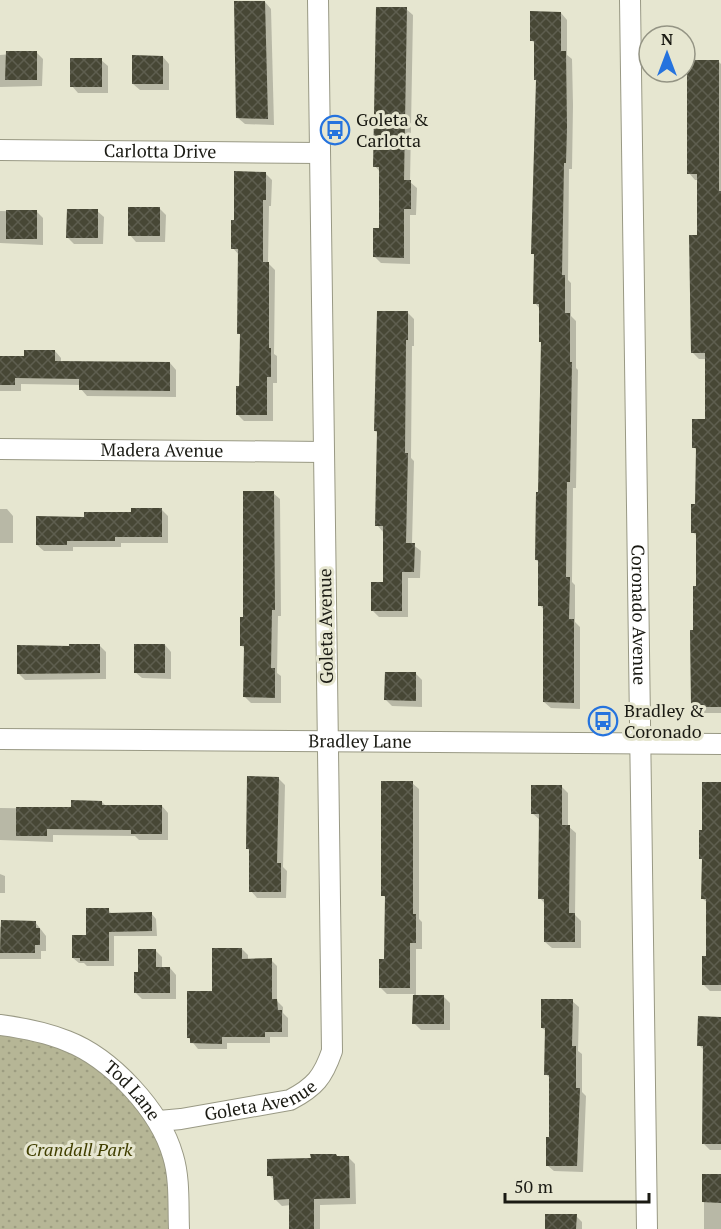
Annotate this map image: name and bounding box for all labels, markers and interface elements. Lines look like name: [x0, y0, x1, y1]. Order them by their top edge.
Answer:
north arrow: [637, 24, 697, 84]
text: N: [661, 28, 673, 50]
place label: Goleta & Carlotta: [356, 107, 429, 152]
bus stop icon: Goleta & Carlotta: [319, 114, 351, 146]
street label: Carlotta Drive: [104, 138, 216, 163]
street label: Madera Avenue: [100, 437, 224, 462]
street label: Coronado Avenue: [627, 544, 652, 686]
street label: Goleta Avenue: [312, 568, 338, 684]
place label: Bradley & Coronado: [624, 698, 705, 743]
bus stop icon: Bradley & Coronado: [587, 705, 619, 737]
street label: Bradley Lane: [308, 728, 412, 753]
street label: Tod Lane: [100, 1054, 167, 1125]
street label: Goleta Avenue: [202, 1074, 321, 1126]
park label: Crandall Park: [25, 1137, 133, 1161]
scale bar: [505, 1166, 649, 1204]
text: 50 m: [514, 1174, 554, 1198]

